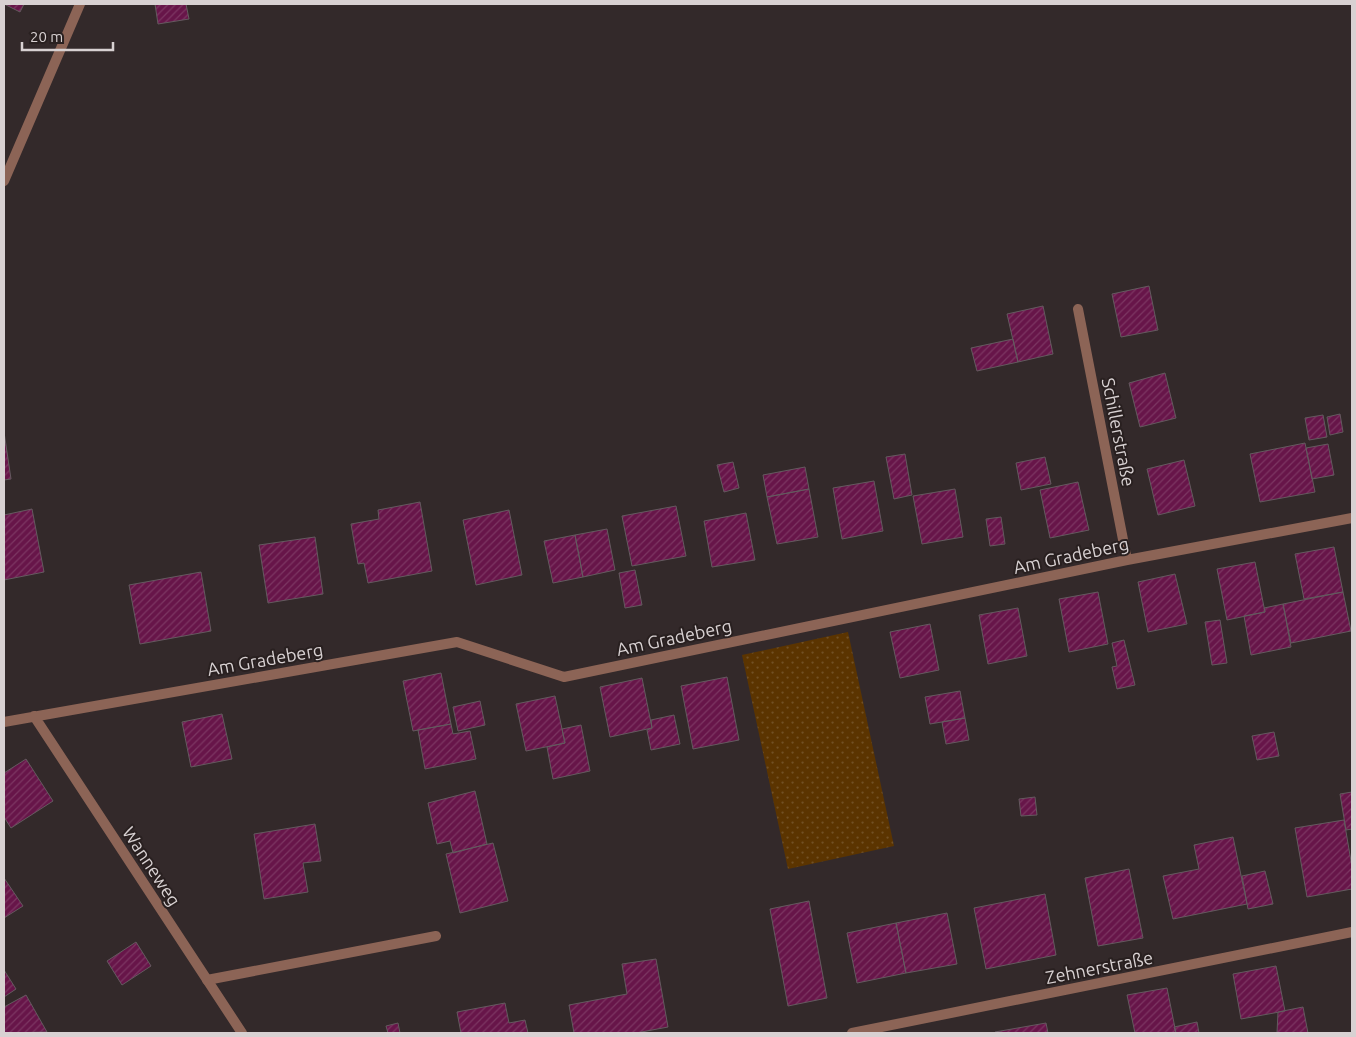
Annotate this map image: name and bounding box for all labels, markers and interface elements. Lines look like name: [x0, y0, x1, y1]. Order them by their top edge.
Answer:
scale bar: [22, 20, 114, 52]
text: 20 m: [30, 28, 63, 45]
street label: Schillerstraße: [1099, 376, 1139, 488]
street label: Am Gradeberg: [1011, 533, 1131, 577]
street label: Am Gradeberg: [614, 615, 734, 659]
street label: Am Gradeberg: [205, 639, 325, 679]
street label: Wanneweg: [119, 823, 185, 909]
street label: Zehnerstraße: [1044, 947, 1154, 987]

